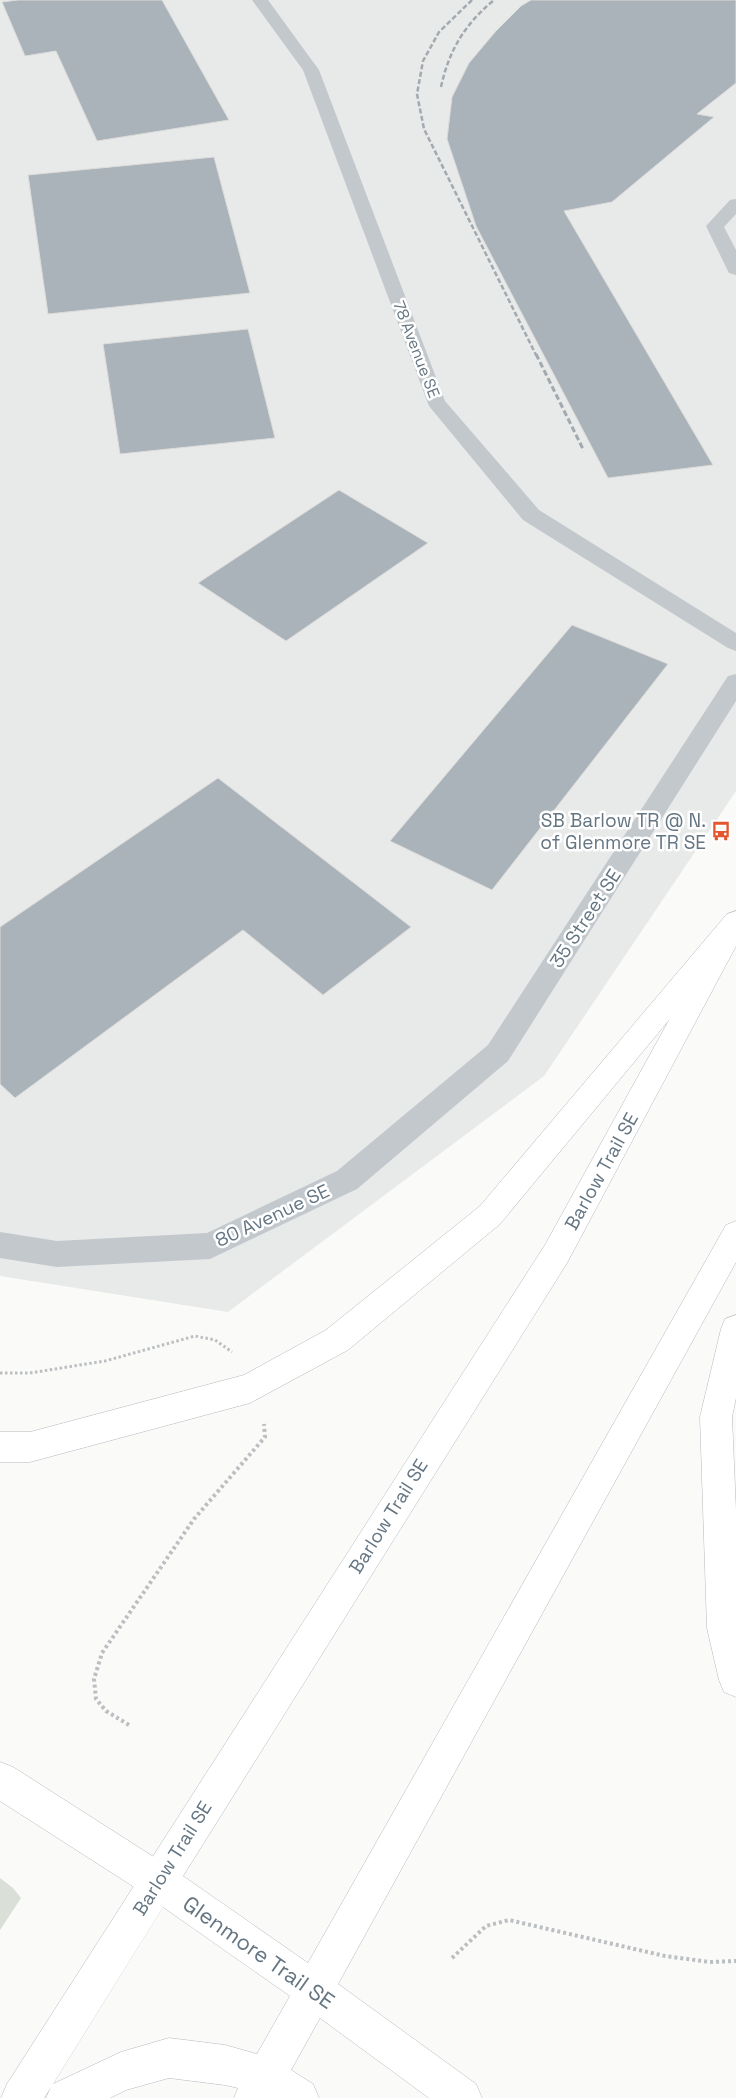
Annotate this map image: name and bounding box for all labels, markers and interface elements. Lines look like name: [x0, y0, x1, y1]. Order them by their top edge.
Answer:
street label: 78 Avenue SE: [388, 298, 445, 401]
place label: SB Barlow TR @ N. of Glenmore TR SE: [540, 808, 706, 855]
bus stop icon: SB Barlow TR @ N. of Glenmore TR SE: [710, 820, 732, 842]
street label: 35 Street SE: [544, 864, 627, 972]
street label: Barlow Trail SE: [559, 1108, 644, 1234]
street label: 80 Avenue SE: [211, 1178, 333, 1253]
street label: Barlow Trail SE: [343, 1454, 434, 1578]
street label: Barlow Trail SE: [127, 1796, 218, 1920]
street label: Glenmore Trail SE: [178, 1889, 340, 2015]

